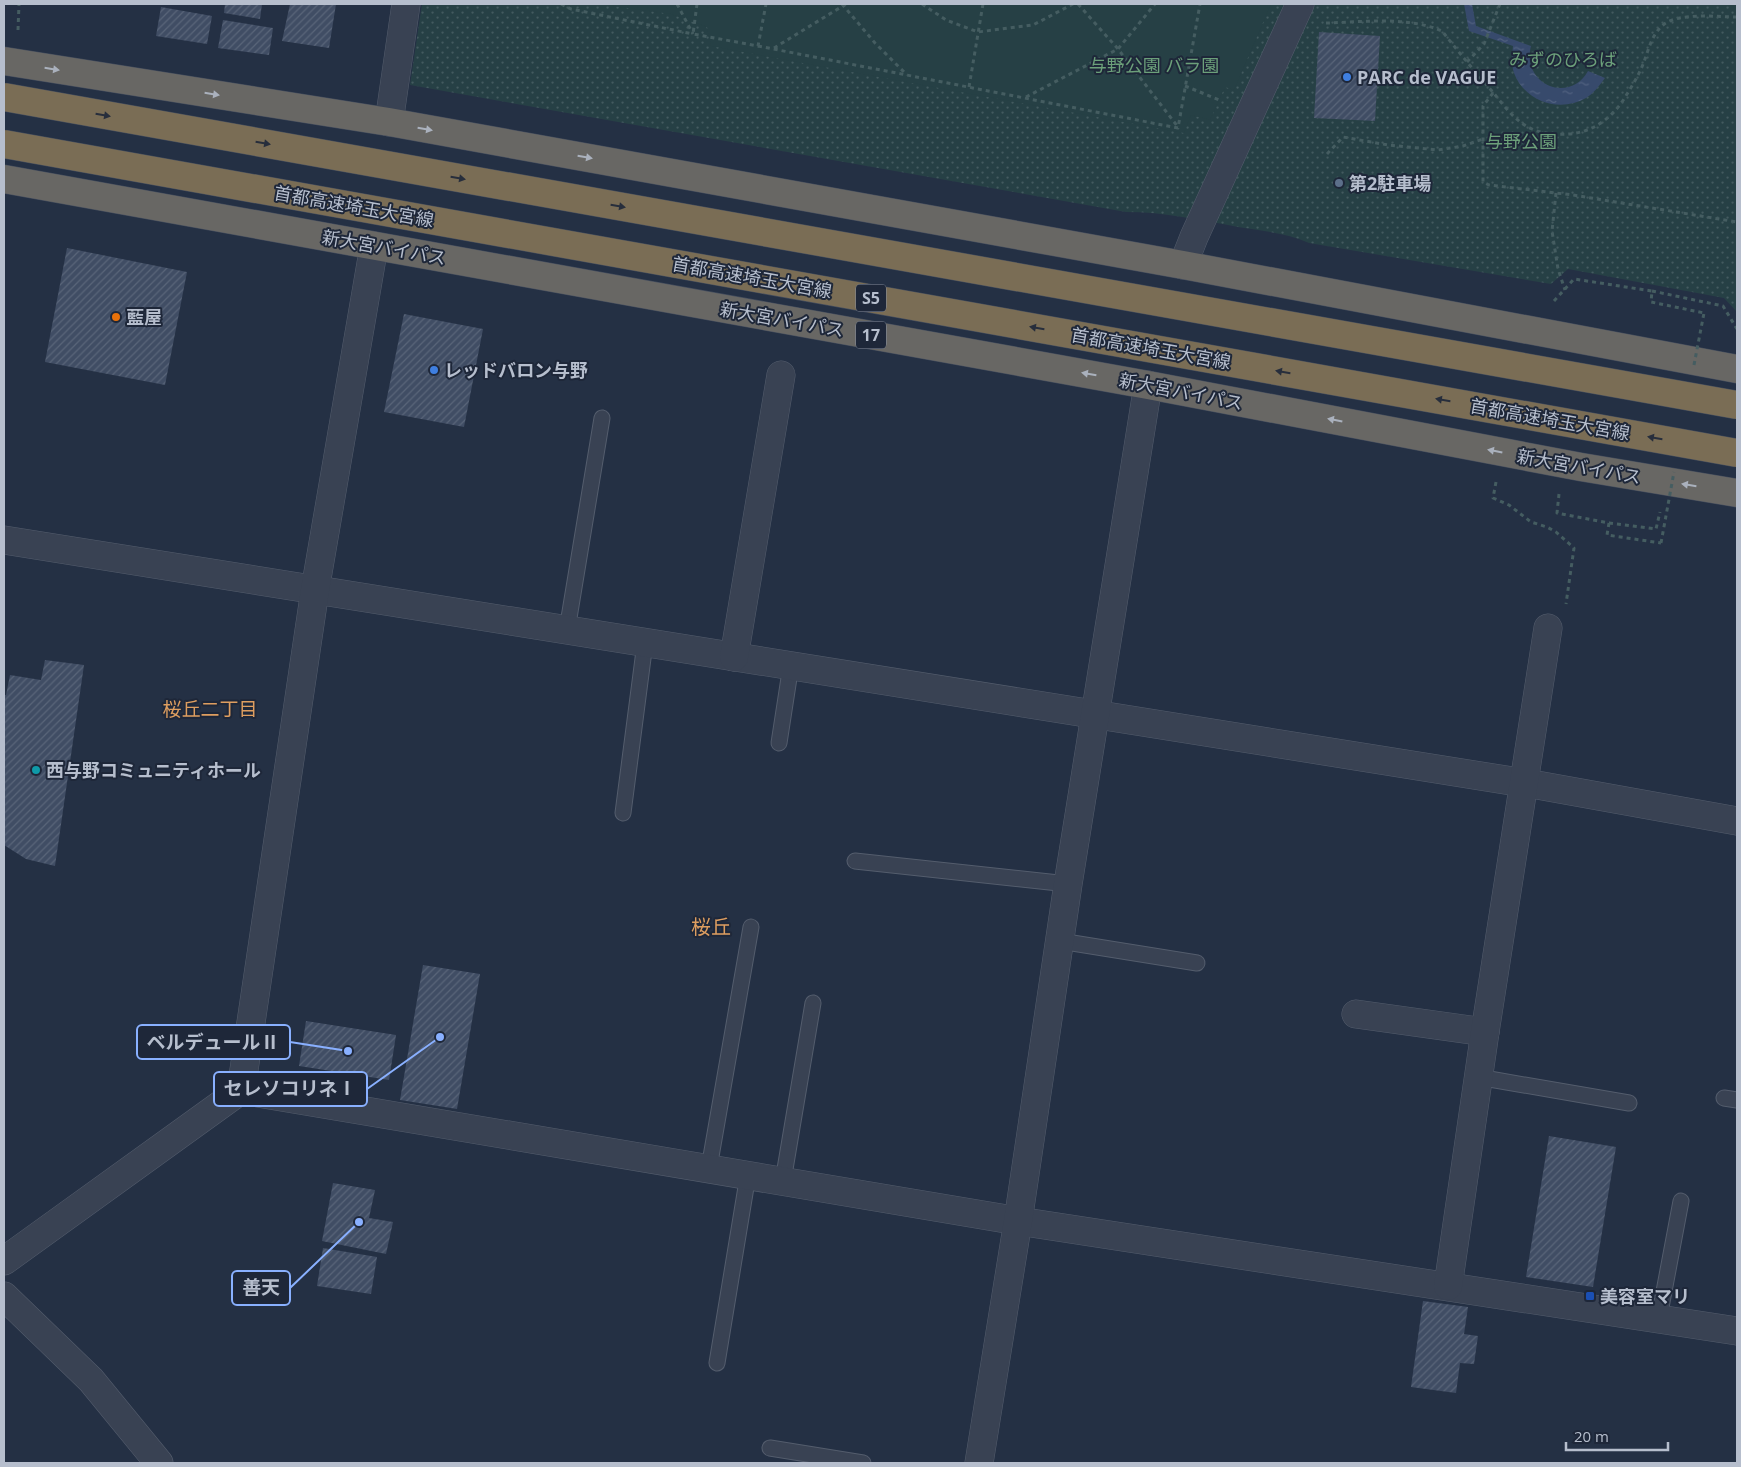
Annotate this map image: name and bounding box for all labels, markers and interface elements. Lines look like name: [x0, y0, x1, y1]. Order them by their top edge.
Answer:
park label: みずのひろば: [1509, 47, 1617, 71]
park label: 与野公園 バラ園: [1089, 53, 1219, 77]
one-way arrow: [44, 65, 60, 73]
place label: PARC de VAGUE: [1357, 65, 1496, 89]
marker: PARC de VAGUE: [1341, 71, 1353, 83]
one-way arrow: [205, 91, 221, 99]
one-way arrow: [96, 111, 112, 119]
one-way arrow: [417, 125, 433, 133]
park label: 与野公園: [1485, 129, 1557, 153]
one-way arrow: [256, 139, 272, 147]
one-way arrow: [577, 154, 593, 162]
place label: 第2駐車場: [1349, 171, 1431, 195]
one-way arrow: [450, 174, 466, 182]
marker: 第2駐車場: [1333, 177, 1345, 189]
street label: 首都高速埼玉大宮線: [272, 180, 436, 232]
one-way arrow: [610, 202, 626, 210]
street label: 新大宮バイパス: [320, 224, 448, 270]
street label: 首都高速埼玉大宮線: [670, 251, 834, 303]
road number: S5: [856, 284, 886, 312]
street label: 新大宮バイパス: [718, 296, 846, 342]
place label: 藍屋: [126, 305, 162, 329]
marker: 藍屋: [110, 311, 122, 323]
road number: 17: [856, 322, 886, 348]
street label: 首都高速埼玉大宮線: [1069, 322, 1233, 374]
one-way arrow: [1029, 323, 1045, 331]
place label: レッドバロン与野: [444, 358, 588, 382]
marker: レッドバロン与野: [428, 364, 440, 376]
street label: 新大宮バイパス: [1117, 367, 1245, 415]
one-way arrow: [1275, 367, 1291, 375]
one-way arrow: [1082, 370, 1097, 378]
street label: 首都高速埼玉大宮線: [1468, 393, 1632, 445]
one-way arrow: [1435, 396, 1451, 404]
one-way arrow: [1327, 416, 1343, 424]
one-way arrow: [1647, 434, 1662, 442]
street label: 新大宮バイパス: [1515, 443, 1643, 489]
one-way arrow: [1487, 447, 1502, 455]
one-way arrow: [1681, 481, 1697, 489]
district label: 桜丘二丁目: [162, 696, 258, 722]
place label: 西与野コミュニティホール: [46, 758, 261, 782]
marker: 西与野コミュニティホール: [30, 764, 42, 776]
district label: 桜丘: [691, 913, 731, 940]
callout: ベルデュールⅡ: [137, 1025, 290, 1059]
text: ベルデュールⅡ: [146, 1029, 280, 1055]
callout: セレソコリネⅠ: [214, 1072, 367, 1106]
text: セレソコリネⅠ: [223, 1075, 357, 1101]
callout: 善天: [232, 1271, 290, 1305]
text: 善天: [242, 1274, 280, 1300]
place label: 美容室マリ: [1600, 1284, 1690, 1308]
marker: 美容室マリ: [1584, 1290, 1596, 1302]
scale bar: [1566, 1420, 1668, 1452]
text: 20 m: [1574, 1426, 1609, 1446]

